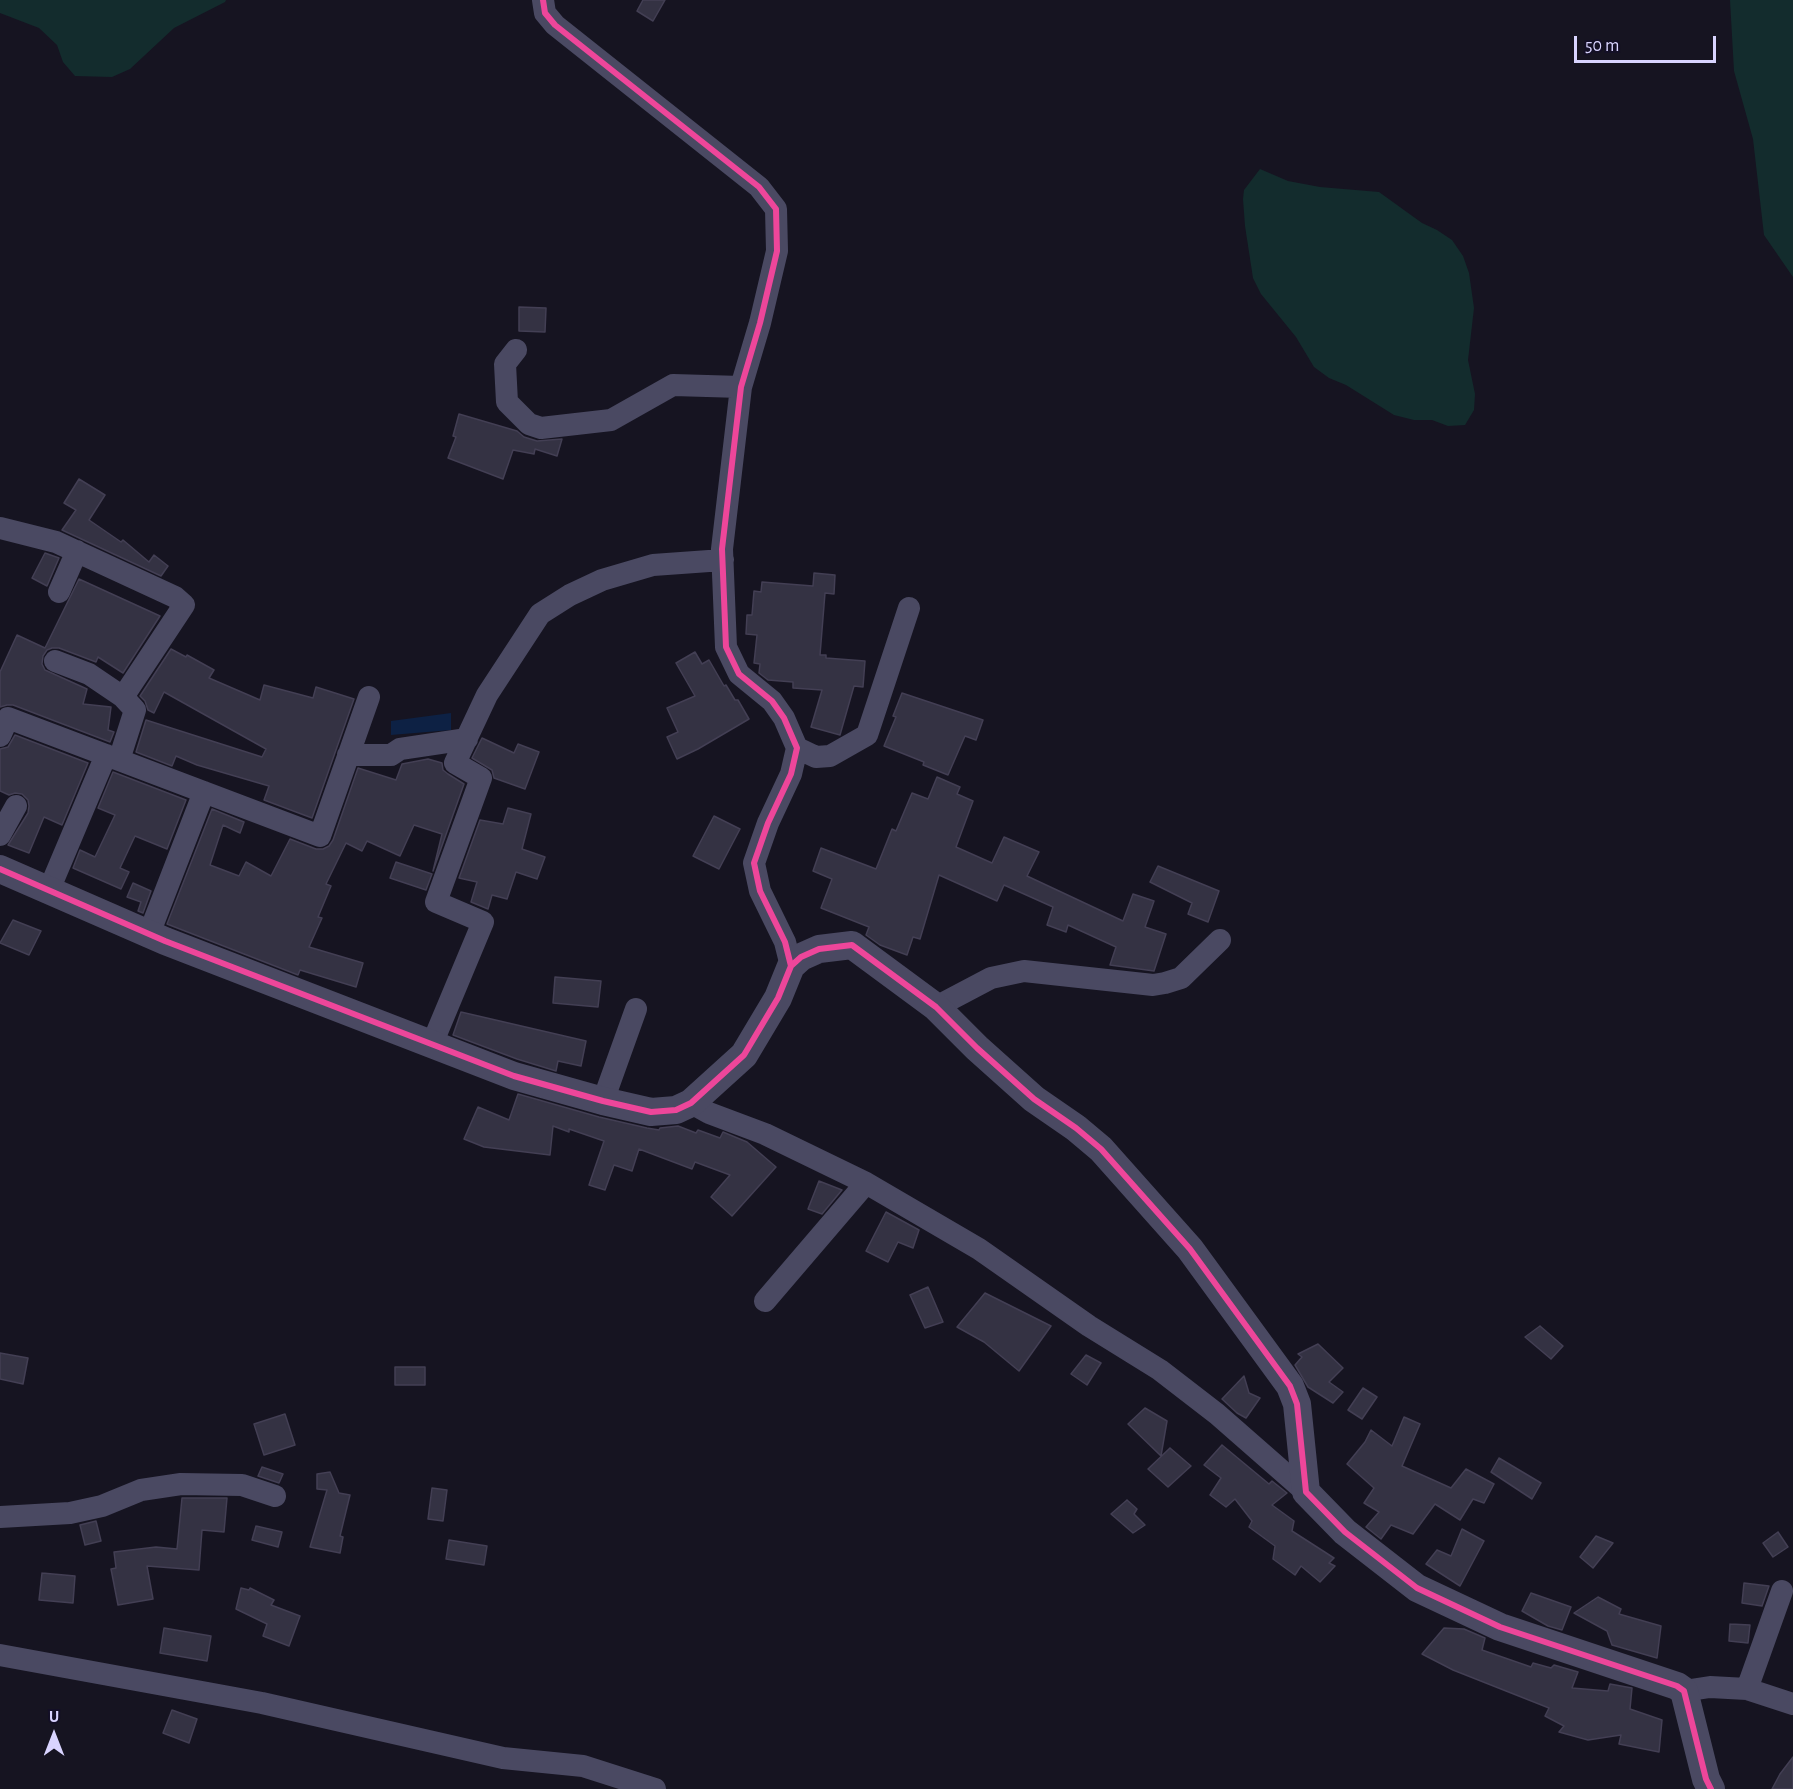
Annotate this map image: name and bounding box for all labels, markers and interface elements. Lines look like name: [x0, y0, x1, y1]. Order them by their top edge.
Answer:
scale bar: [1577, 24, 1720, 62]
text: 50 m: [1585, 37, 1619, 55]
north arrow: [24, 1705, 84, 1765]
text: U: [49, 1709, 59, 1725]

